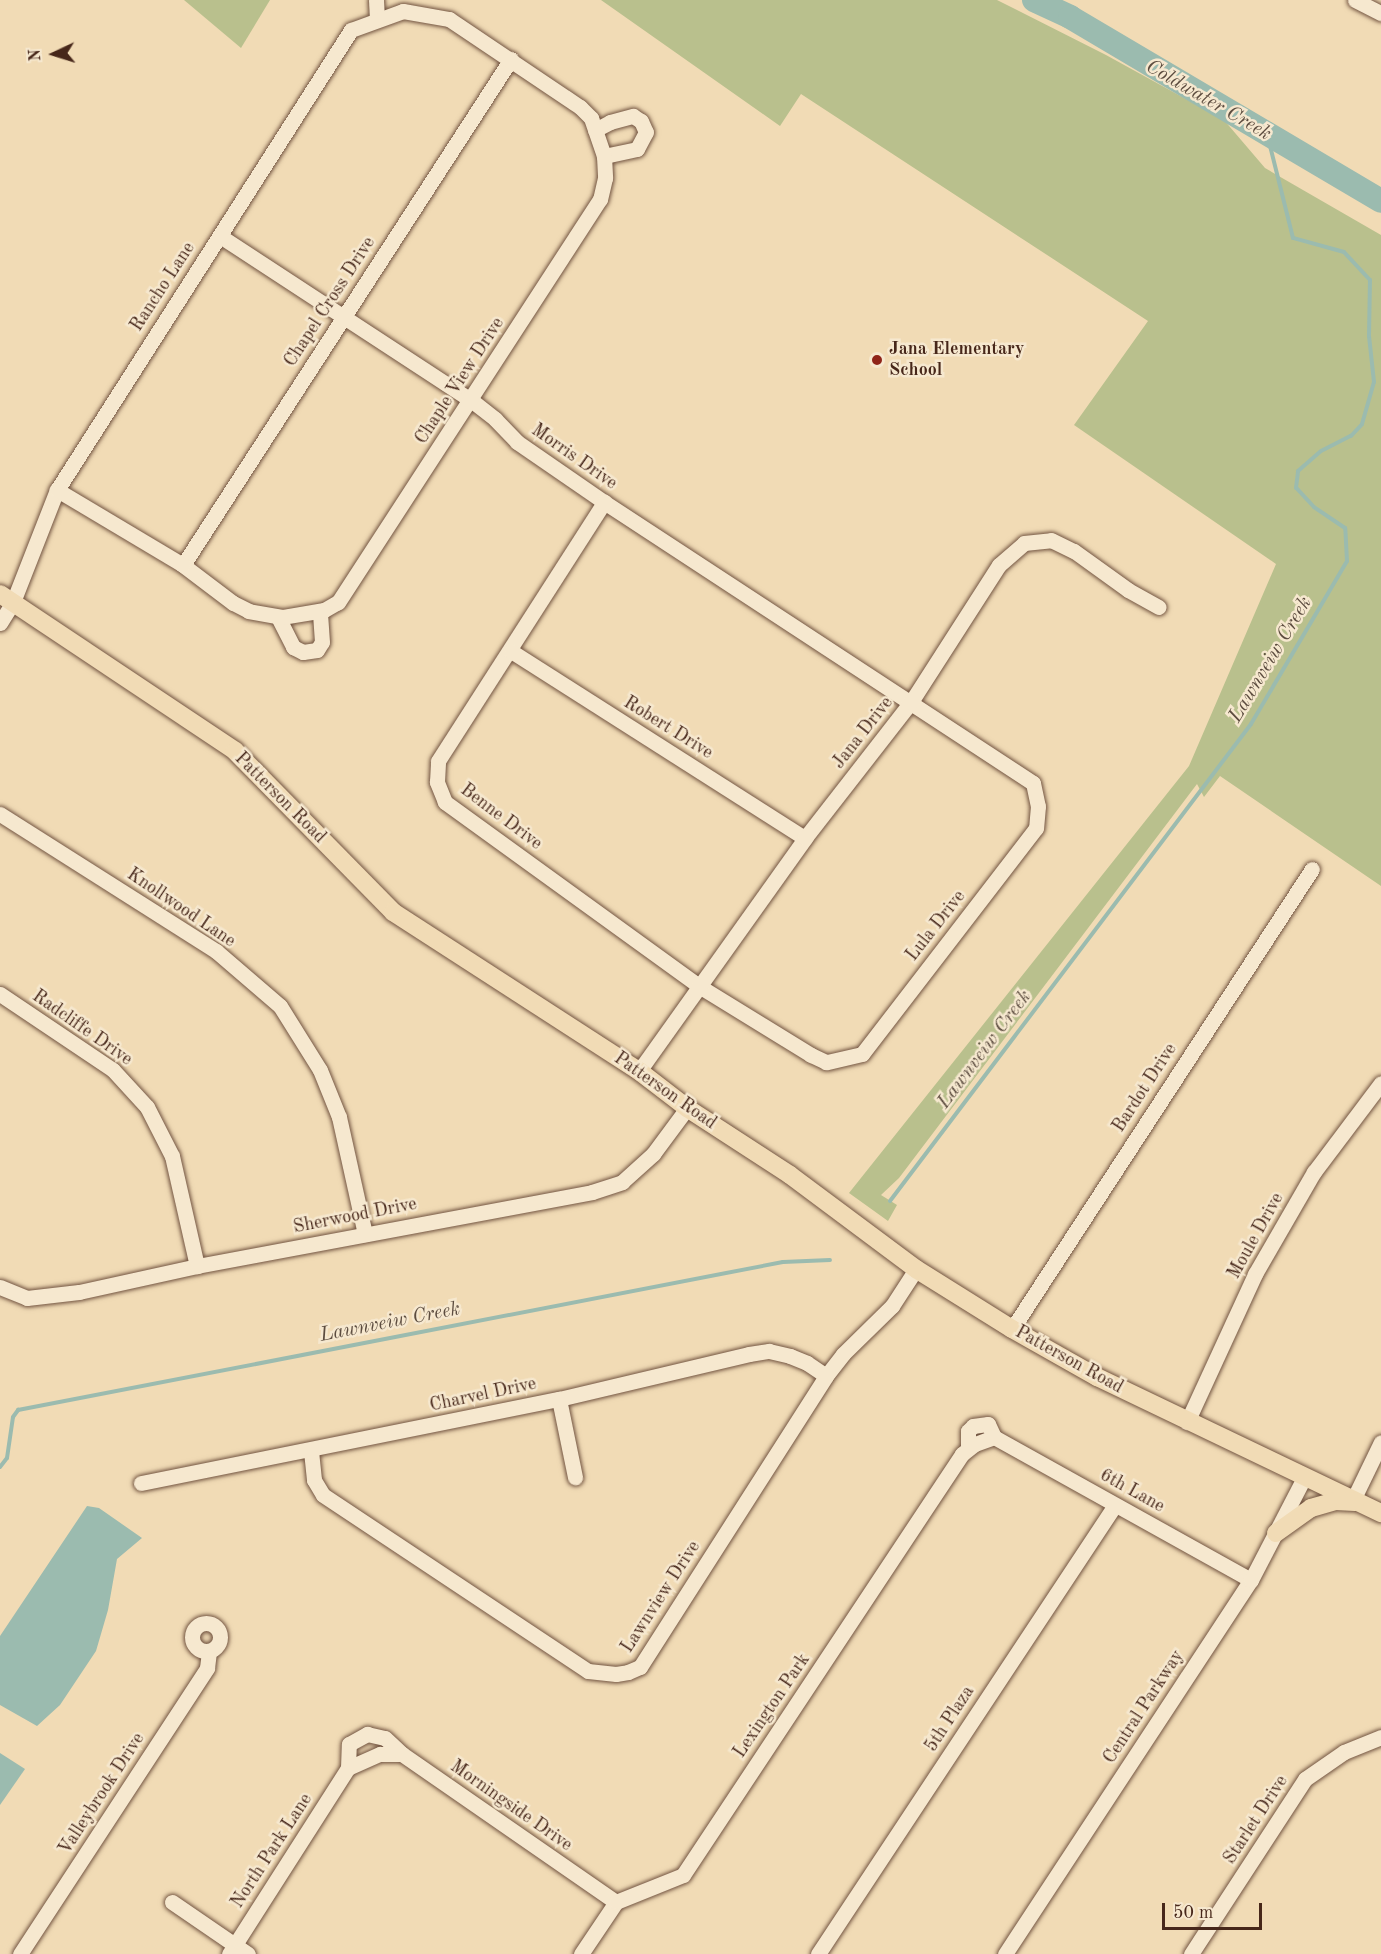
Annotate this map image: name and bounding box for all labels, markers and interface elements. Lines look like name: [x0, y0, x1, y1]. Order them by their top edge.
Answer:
north arrow: [24, 24, 84, 84]
text: N: [28, 49, 44, 62]
water label: Coldwater Creek: [1141, 55, 1275, 147]
street label: Chapel Cross Drive: [280, 233, 380, 371]
street label: Rancho Lane: [126, 238, 200, 336]
street label: Chaple View Drive: [411, 314, 509, 448]
place label: Jana Elementary School: [889, 339, 1024, 382]
marker: Jana Elementary School: [870, 353, 884, 367]
street label: Morris Drive: [527, 420, 621, 494]
water label: Lawnveiw Creek: [1224, 593, 1318, 727]
street label: Robert Drive: [619, 692, 717, 764]
street label: Jana Drive: [828, 693, 898, 773]
street label: Patterson Road: [230, 748, 330, 848]
street label: Benne Drive: [456, 779, 546, 855]
street label: Knollwood Lane: [123, 864, 239, 952]
street label: Lula Drive: [902, 886, 970, 966]
street label: Radcliffe Drive: [28, 986, 136, 1070]
water label: Lawnveiw Creek: [933, 986, 1037, 1114]
street label: Bardot Drive: [1108, 1040, 1182, 1136]
street label: Patterson Road: [610, 1048, 720, 1134]
street label: Moule Drive: [1224, 1189, 1288, 1283]
street label: Sherwood Drive: [291, 1193, 419, 1239]
water label: Lawnveiw Creek: [318, 1298, 462, 1348]
street label: Patterson Road: [1011, 1321, 1127, 1399]
street label: Charvel Drive: [428, 1373, 538, 1417]
street label: 6th Lane: [1096, 1464, 1168, 1518]
street label: Lawnview Drive: [617, 1537, 705, 1657]
street label: Central Parkway: [1099, 1646, 1189, 1768]
street label: Lexington Park: [729, 1650, 815, 1762]
street label: 5th Plaza: [921, 1682, 979, 1756]
street label: Valleybrook Drive: [55, 1729, 149, 1859]
street label: Morningside Drive: [446, 1756, 576, 1856]
street label: Starlet Drive: [1219, 1772, 1293, 1868]
street label: North Park Lane: [227, 1790, 317, 1912]
scale bar: [1165, 1891, 1266, 1929]
text: 50 m: [1173, 1904, 1213, 1922]

